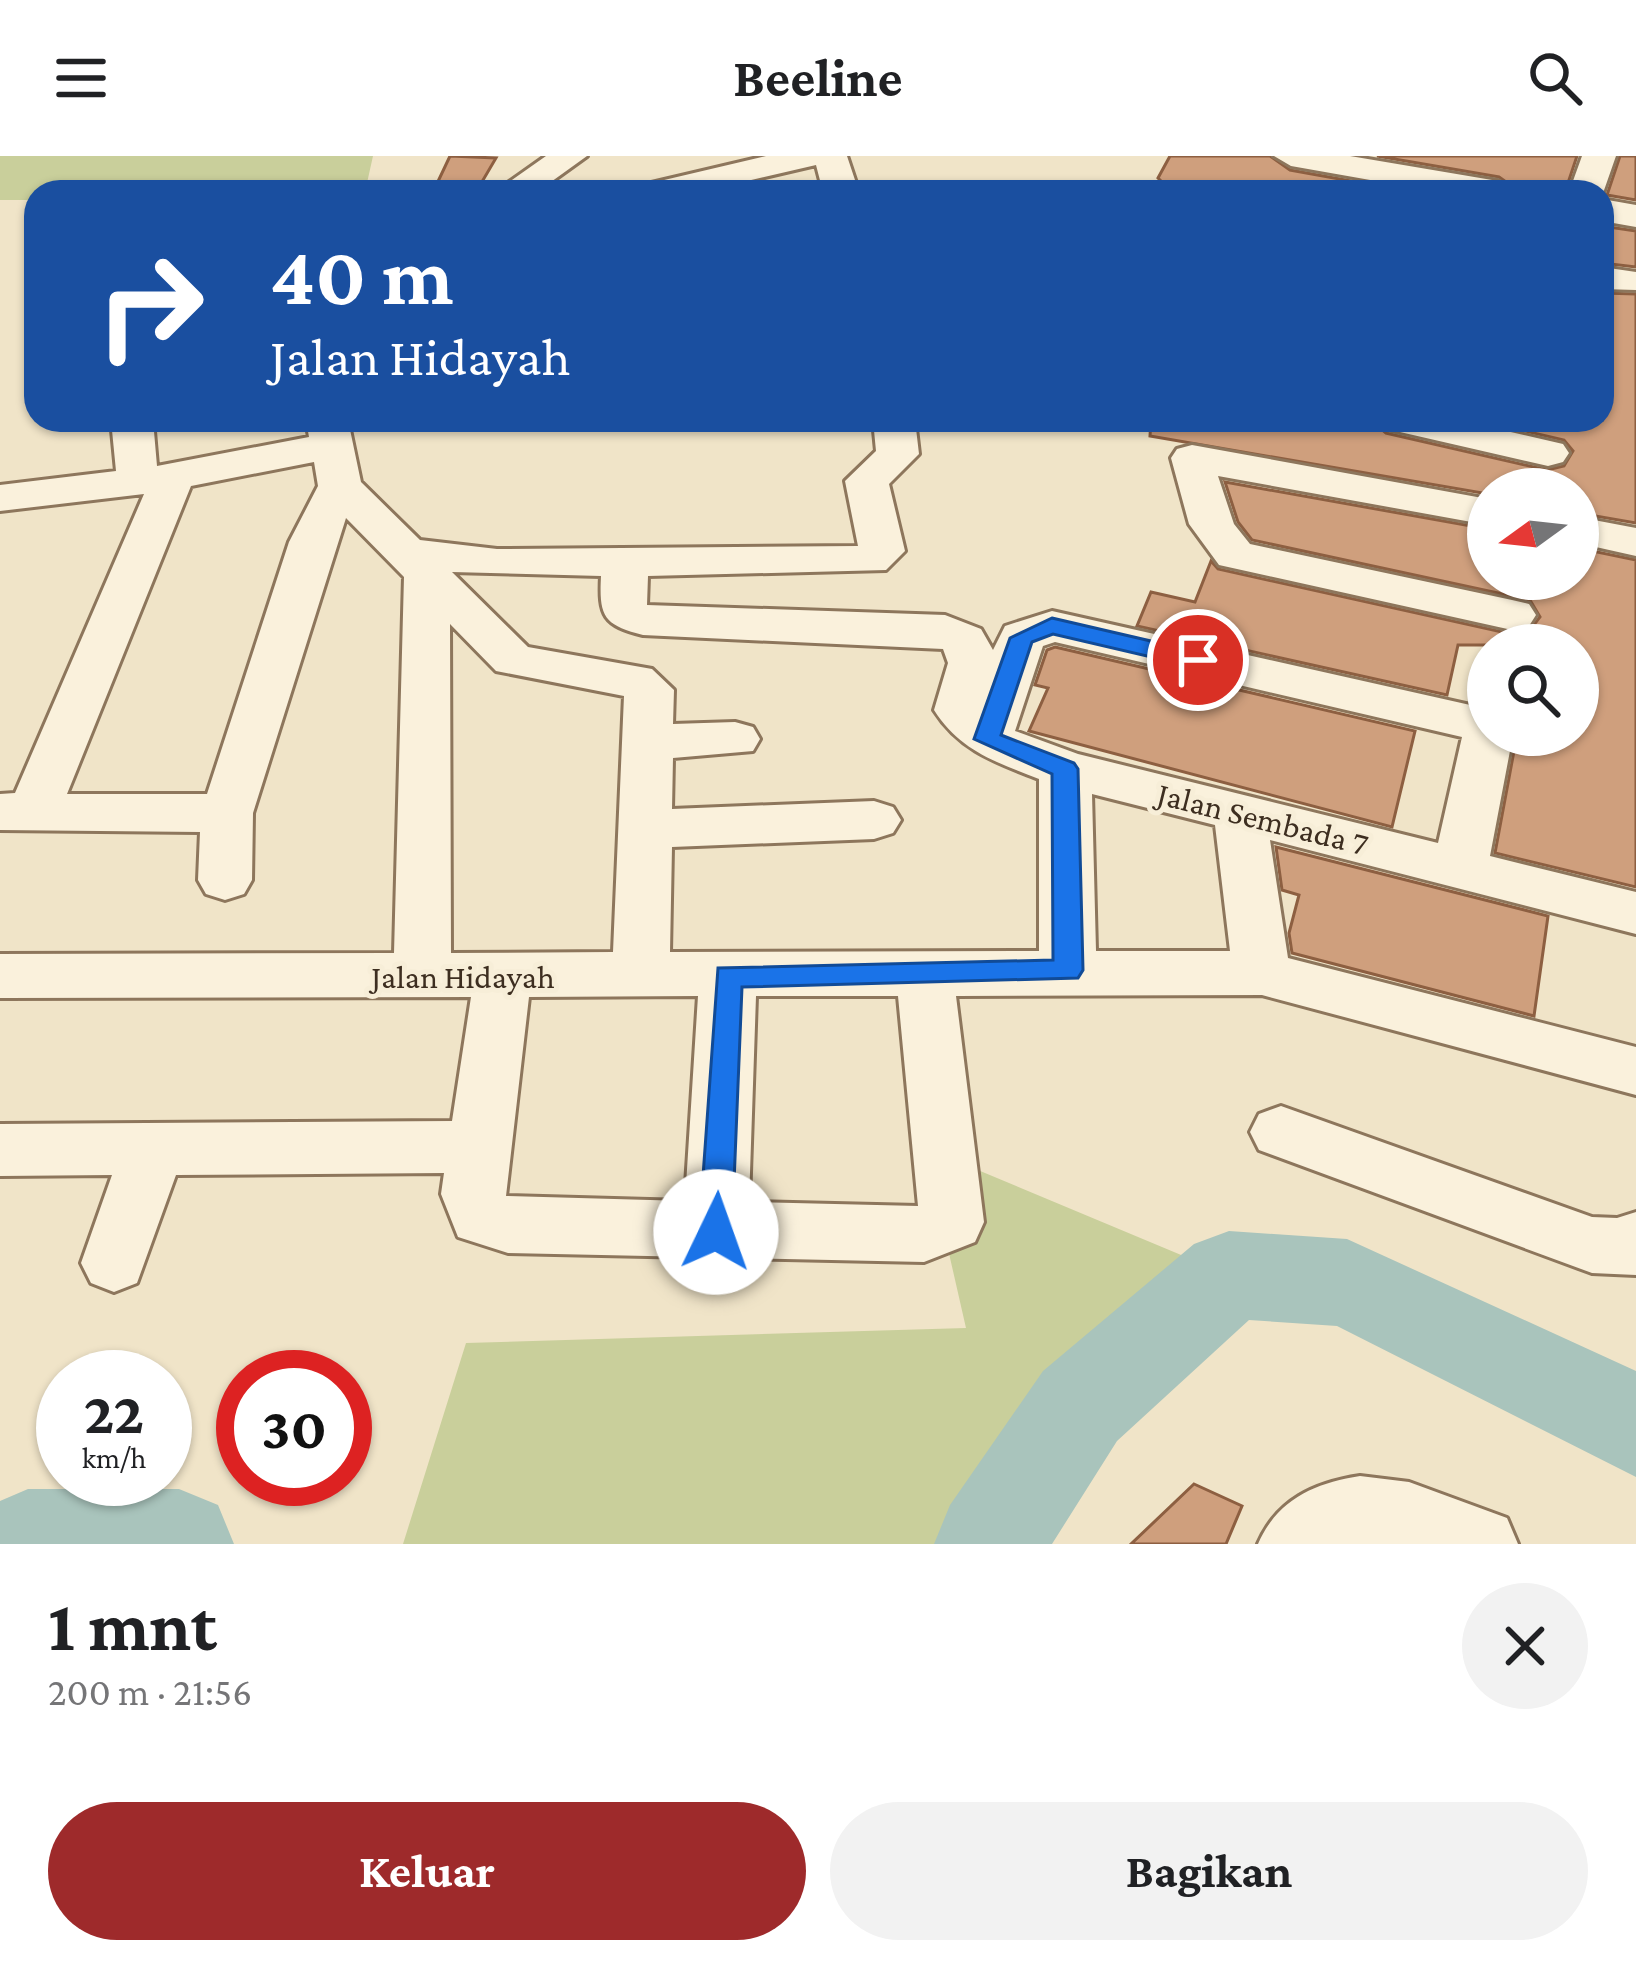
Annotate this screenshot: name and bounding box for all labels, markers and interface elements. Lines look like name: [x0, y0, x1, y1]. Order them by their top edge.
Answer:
icon: menu: [48, 45, 114, 111]
icon: search: [1522, 45, 1588, 111]
text: Beeline: [733, 48, 903, 108]
icon: right: [72, 228, 228, 384]
text: 40 m: [270, 229, 454, 322]
text: Jalan Hidayah: [270, 327, 571, 387]
north arrow: [1467, 468, 1599, 600]
map controls: [1467, 468, 1599, 756]
pin: [1147, 609, 1249, 711]
button: search: [1467, 624, 1599, 756]
icon: arrive: [1165, 627, 1231, 693]
street label: Jalan Sembada 7: [1151, 774, 1372, 863]
street label: Jalan Hidayah: [368, 958, 555, 995]
position arrow: [653, 1169, 779, 1295]
speed limit sign: 30: [216, 1350, 372, 1506]
text: 22: [84, 1379, 144, 1446]
text: km/h: [82, 1441, 146, 1474]
button: close: [1462, 1583, 1588, 1709]
text: 1 mnt: [48, 1585, 217, 1665]
text: 200 m · 21:56: [48, 1670, 252, 1713]
button: Keluar: [48, 1802, 806, 1940]
button: Bagikan: [830, 1802, 1588, 1940]

